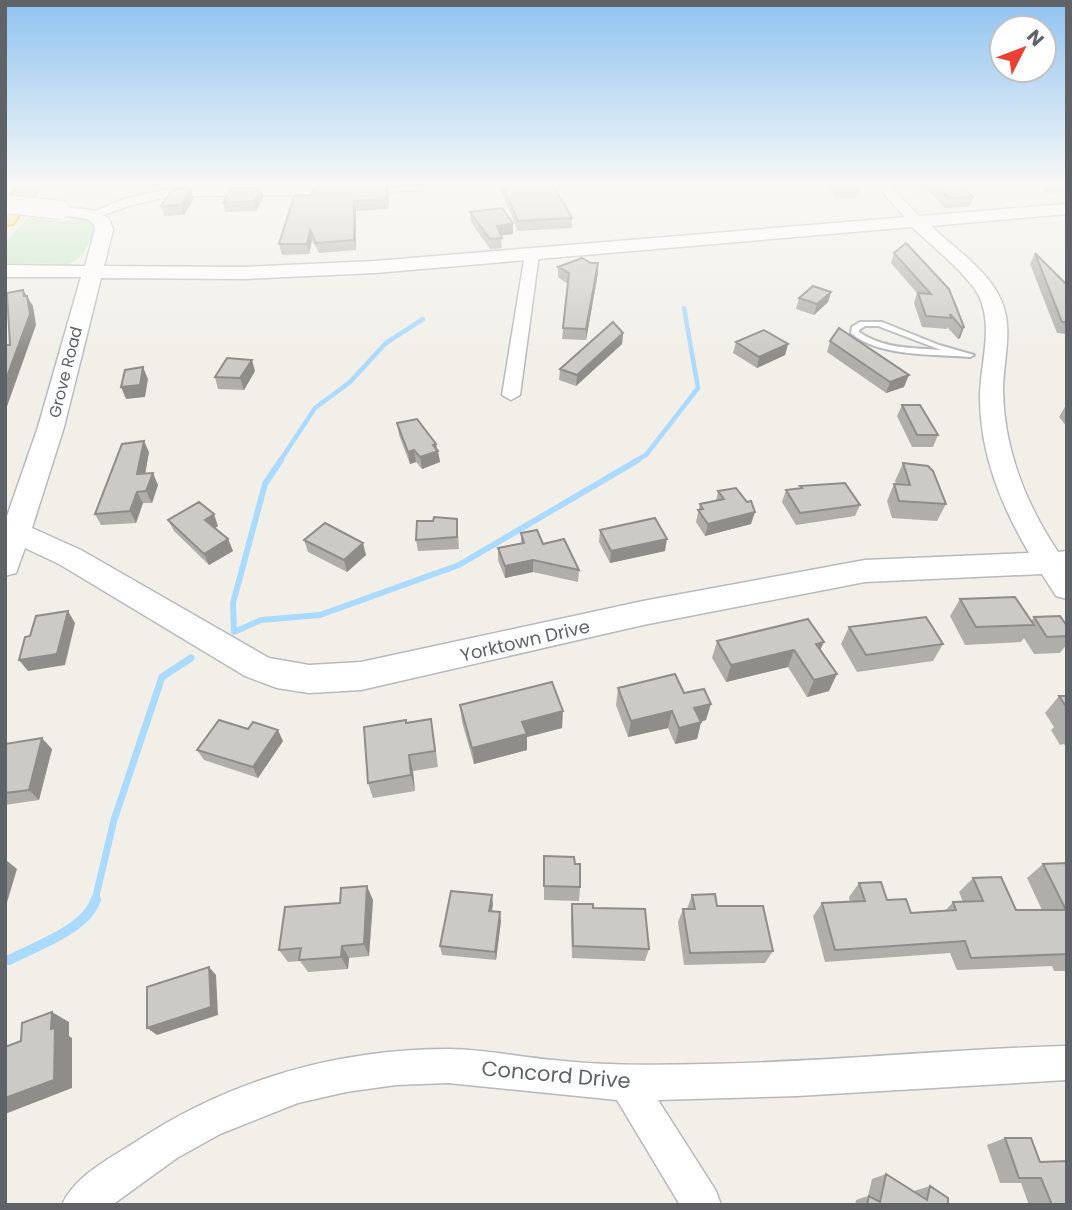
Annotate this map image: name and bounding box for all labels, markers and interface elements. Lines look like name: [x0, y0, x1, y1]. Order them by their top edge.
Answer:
north arrow: [988, 14, 1058, 84]
text: N: [1020, 24, 1050, 52]
street label: Grove Road: [43, 324, 88, 420]
street label: Yorktown Drive: [458, 613, 592, 668]
street label: Concord Drive: [480, 1054, 632, 1095]

